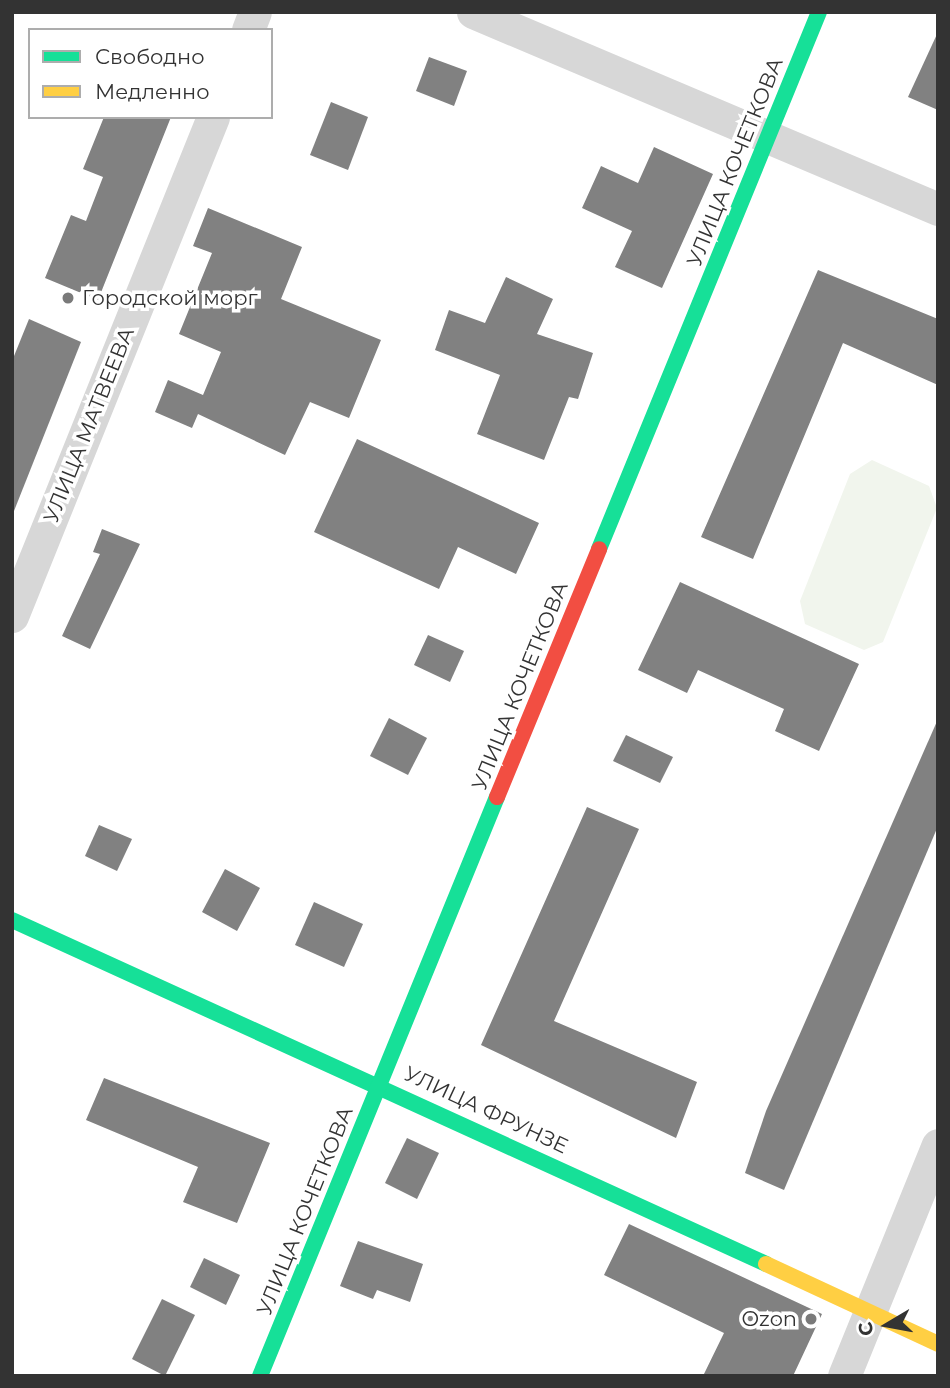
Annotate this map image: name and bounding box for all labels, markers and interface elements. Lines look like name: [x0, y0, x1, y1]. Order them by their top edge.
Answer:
legend: [28, 28, 273, 119]
text: Свободно: [95, 44, 205, 69]
street label: УЛИЦА КОЧЕТКОВА: [682, 54, 788, 270]
text: Медленно: [95, 79, 210, 104]
place label: Городской морг: [82, 285, 258, 311]
marker: Городской морг: [60, 290, 76, 306]
street label: УЛИЦА МАТВЕЕВА: [38, 324, 140, 526]
street label: УЛИЦА КОЧЕТКОВА: [467, 578, 573, 794]
street label: УЛИЦА ФРУНЗЕ: [400, 1061, 572, 1159]
street label: УЛИЦА КОЧЕТКОВА: [252, 1103, 358, 1319]
north arrow: [852, 1290, 922, 1360]
place label: Ozon: [741, 1306, 797, 1332]
marker: Ozon: [803, 1311, 819, 1327]
text: С: [853, 1320, 878, 1338]

